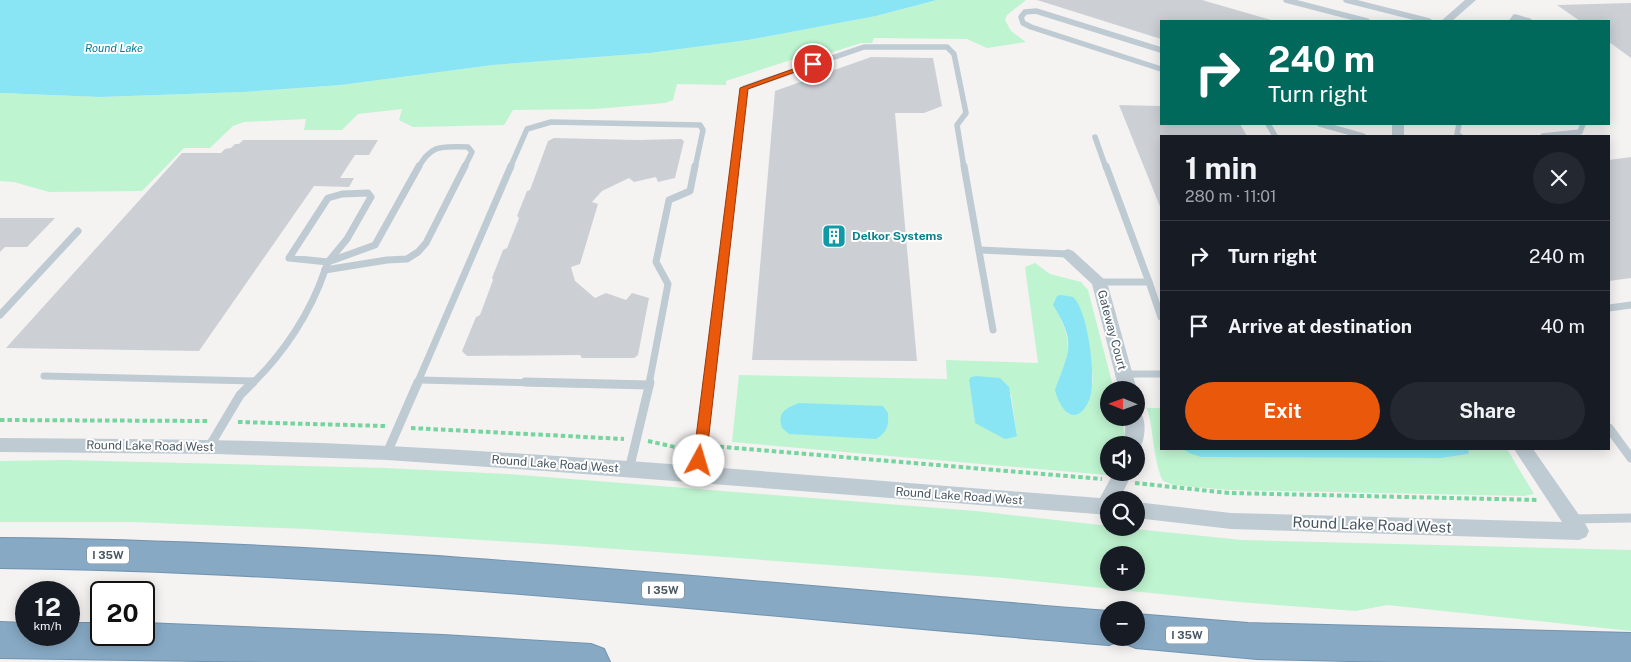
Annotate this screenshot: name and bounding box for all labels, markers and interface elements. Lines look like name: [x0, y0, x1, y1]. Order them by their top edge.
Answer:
text: 240 m: [1268, 39, 1375, 80]
icon: right: [1185, 40, 1250, 105]
water label: Round Lake: [85, 42, 143, 54]
pin: [792, 43, 834, 85]
icon: arrive: [799, 50, 827, 78]
text: Turn right: [1268, 81, 1368, 107]
text: 1 min: [1185, 150, 1257, 186]
button: close: [1533, 152, 1585, 204]
text: 280 m · 11:01: [1185, 187, 1277, 206]
building icon: Delkor Systems: [821, 223, 847, 249]
place label: Delkor Systems: [852, 229, 943, 243]
icon: right: [1185, 242, 1213, 270]
text: Turn right: [1228, 245, 1317, 267]
text: 240 m: [1529, 245, 1585, 267]
street label: Gateway Court: [1095, 288, 1130, 372]
icon: arrive: [1185, 312, 1213, 340]
text: Arrive at destination: [1228, 315, 1412, 337]
text: 40 m: [1540, 315, 1585, 337]
north arrow: [1100, 381, 1145, 426]
map controls: [1100, 381, 1145, 646]
button: Exit: [1185, 382, 1380, 440]
button: Share: [1390, 382, 1585, 440]
position arrow: [672, 434, 724, 486]
button: sound: [1100, 436, 1145, 481]
street label: Round Lake Road West: [86, 438, 214, 454]
street label: Round Lake Road West: [491, 453, 619, 475]
street label: Round Lake Road West: [895, 485, 1023, 507]
button: search: [1100, 491, 1145, 536]
street label: Round Lake Road West: [1292, 513, 1452, 536]
road number: I 35W: [87, 546, 129, 564]
button: +: [1100, 546, 1145, 591]
speed limit sign: 20: [90, 581, 155, 646]
road number: I 35W: [642, 582, 684, 598]
text: 12: [34, 592, 61, 622]
button: −: [1100, 601, 1145, 646]
text: km/h: [33, 619, 62, 633]
road number: I 35W: [1166, 626, 1208, 644]

